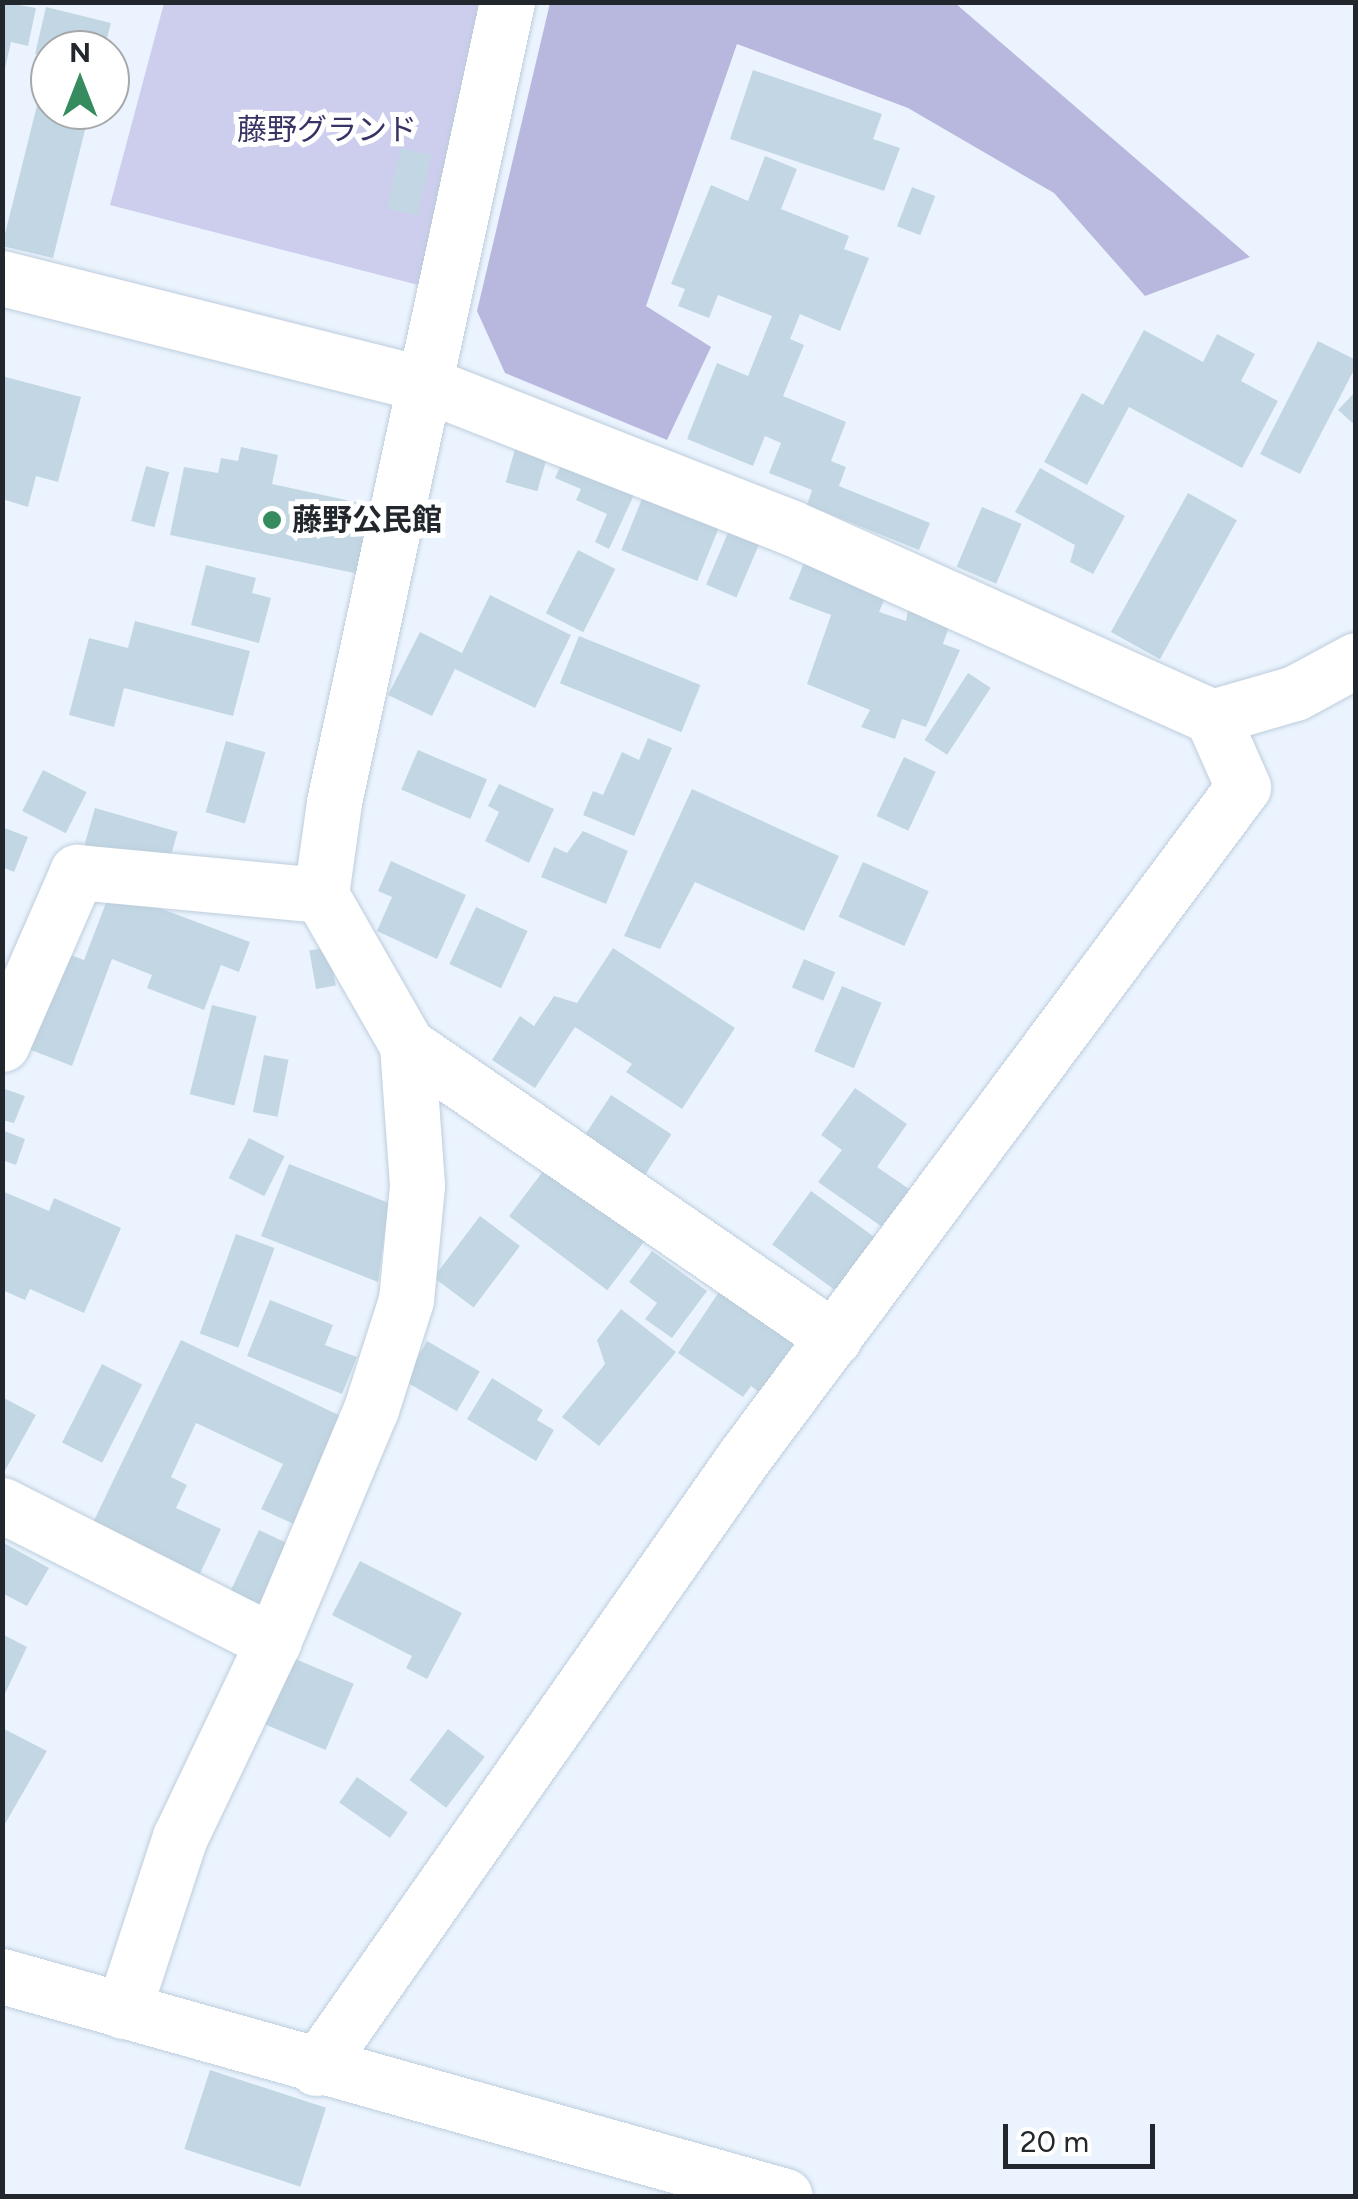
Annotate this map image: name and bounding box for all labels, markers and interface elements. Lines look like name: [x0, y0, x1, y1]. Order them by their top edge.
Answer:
north arrow: [30, 30, 130, 130]
text: N: [69, 35, 91, 69]
park label: 藤野グランド: [237, 112, 417, 148]
place label: 藤野公民館: [292, 502, 442, 538]
marker: 藤野公民館: [261, 509, 283, 531]
scale bar: [1008, 2104, 1160, 2166]
text: 20 m: [1020, 2123, 1089, 2160]

